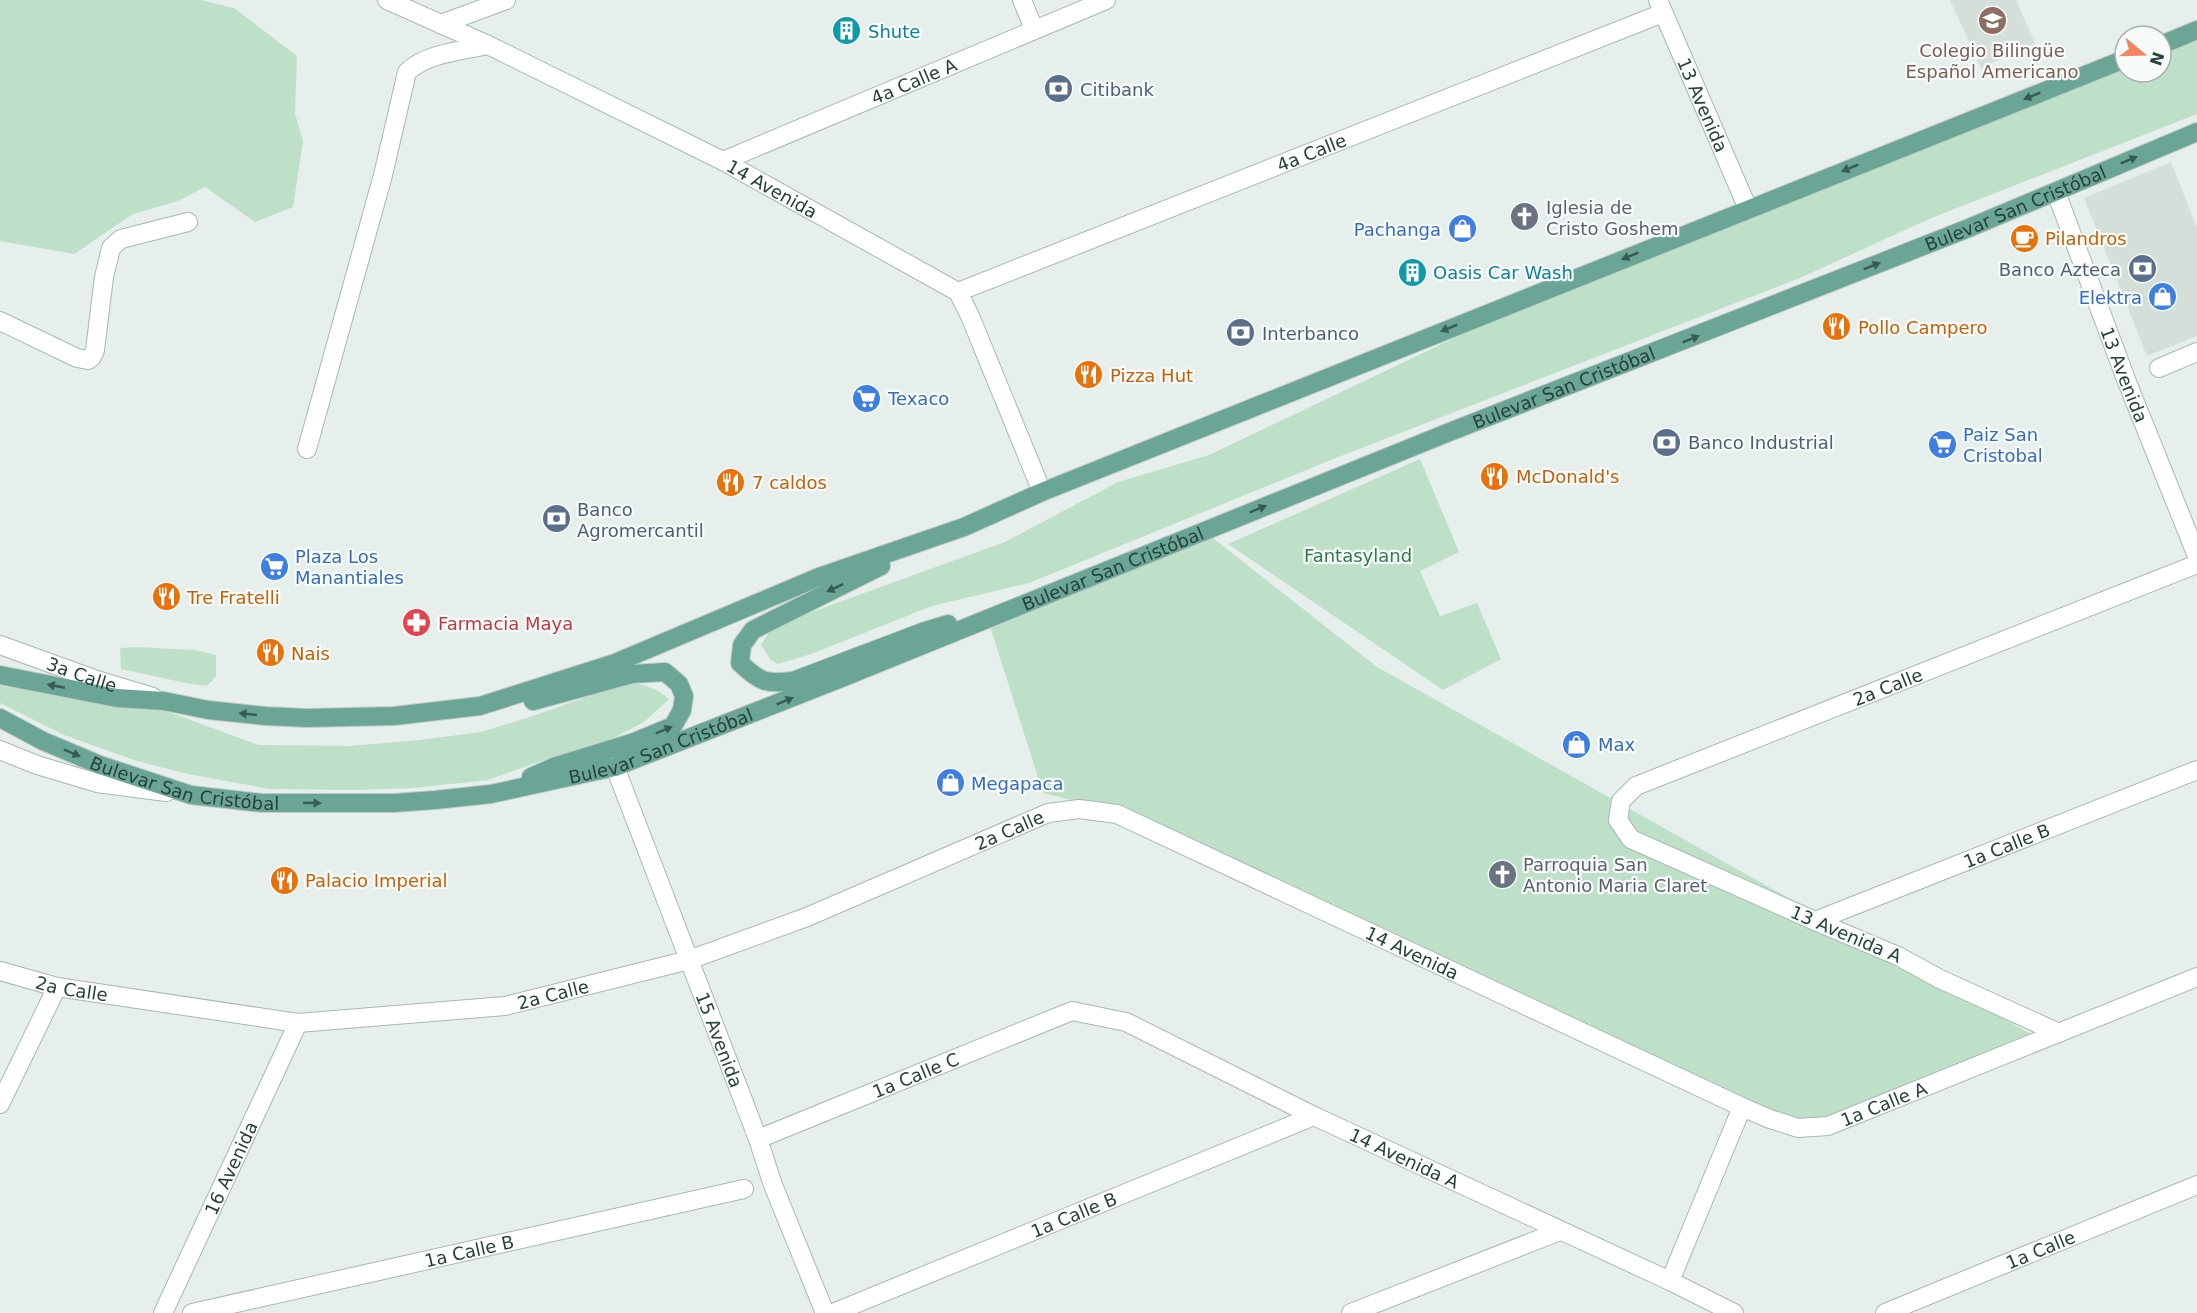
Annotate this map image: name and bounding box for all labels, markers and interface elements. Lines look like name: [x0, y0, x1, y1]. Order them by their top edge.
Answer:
school or university icon: Colegio Bilingüe Español Americano: [1976, 5, 2008, 37]
building icon: Shute: [831, 15, 863, 47]
place label: Shute: [868, 21, 920, 42]
north arrow: [2113, 24, 2173, 84]
place label: Colegio Bilingüe Español Americano: [1905, 40, 2079, 82]
text: N: [2146, 49, 2168, 68]
street label: 4a Calle A: [868, 53, 960, 108]
street label: 13 Avenida: [1674, 54, 1733, 155]
bank icon: Citibank: [1043, 73, 1075, 105]
place label: Citibank: [1080, 79, 1154, 100]
one-way arrow: [2022, 91, 2040, 101]
street label: 4a Calle: [1274, 129, 1349, 175]
street label: 14 Avenida: [723, 155, 821, 222]
one-way arrow: [2120, 155, 2138, 165]
street label: Bulevar San Cristóbal: [1922, 161, 2109, 255]
one-way arrow: [1841, 163, 1859, 173]
place label: Iglesia de Cristo Goshem: [1546, 197, 1679, 239]
church icon: Iglesia de Cristo Goshem: [1509, 201, 1541, 233]
shop icon: Pachanga: [1446, 213, 1478, 245]
place label: Pachanga: [1354, 219, 1441, 240]
cafe icon: Pilandros: [2008, 222, 2040, 254]
place label: Pilandros: [2045, 228, 2127, 249]
one-way arrow: [1621, 252, 1639, 261]
bank icon: Banco Azteca: [2126, 253, 2158, 285]
building icon: Oasis Car Wash: [1396, 256, 1428, 288]
place label: Banco Azteca: [1999, 259, 2121, 280]
one-way arrow: [1863, 261, 1881, 270]
place label: Oasis Car Wash: [1433, 262, 1573, 283]
shop icon: Elektra: [2147, 281, 2179, 313]
place label: Elektra: [2079, 287, 2142, 308]
restaurant icon: Pollo Campero: [1821, 311, 1853, 343]
bank icon: Interbanco: [1225, 317, 1257, 349]
place label: Pollo Campero: [1858, 317, 1988, 338]
place label: Interbanco: [1262, 323, 1359, 344]
one-way arrow: [1440, 324, 1458, 333]
street label: 13 Avenida: [2097, 324, 2153, 425]
one-way arrow: [1682, 334, 1700, 343]
street label: Bulevar San Cristóbal: [1469, 342, 1658, 433]
restaurant icon: Pizza Hut: [1073, 359, 1105, 391]
place label: Pizza Hut: [1110, 365, 1193, 386]
supermarket icon: Texaco: [851, 382, 883, 414]
place label: Texaco: [887, 388, 949, 409]
place label: Paiz San Cristobal: [1963, 424, 2043, 466]
bank icon: Banco Industrial: [1651, 426, 1683, 458]
supermarket icon: Paiz San Cristobal: [1926, 428, 1958, 460]
place label: Banco Industrial: [1688, 432, 1834, 453]
restaurant icon: McDonald's: [1479, 460, 1511, 492]
restaurant icon: 7 caldos: [715, 466, 747, 498]
place label: McDonald's: [1516, 466, 1620, 487]
place label: 7 caldos: [752, 472, 827, 493]
place label: Banco Agromercantil: [577, 499, 704, 541]
bank icon: Banco Agromercantil: [540, 503, 572, 535]
one-way arrow: [1249, 504, 1267, 513]
street label: Bulevar San Cristóbal: [1019, 522, 1207, 614]
park label: Fantasyland: [1304, 545, 1412, 566]
place label: Plaza Los Manantiales: [295, 546, 404, 588]
supermarket icon: Plaza Los Manantiales: [258, 550, 290, 582]
restaurant icon: Tre Fratelli: [150, 581, 182, 613]
one-way arrow: [827, 583, 844, 592]
place label: Tre Fratelli: [186, 587, 280, 608]
pharmacy icon: Farmacia Maya: [401, 607, 433, 639]
place label: Farmacia Maya: [438, 613, 573, 634]
restaurant icon: Nais: [254, 637, 286, 669]
place label: Nais: [291, 643, 330, 664]
street label: 3a Calle: [44, 652, 120, 696]
street label: 2a Calle: [1850, 663, 1925, 710]
one-way arrow: [46, 681, 65, 690]
one-way arrow: [776, 696, 794, 705]
street label: Bulevar San Cristóbal: [566, 704, 756, 787]
one-way arrow: [239, 709, 258, 719]
one-way arrow: [655, 725, 673, 735]
shop icon: Max: [1561, 728, 1593, 760]
place label: Max: [1598, 734, 1636, 755]
one-way arrow: [63, 748, 80, 757]
street label: Bulevar San Cristóbal: [87, 752, 279, 814]
shop icon: Megapaca: [934, 767, 966, 799]
place label: Megapaca: [971, 773, 1063, 794]
one-way arrow: [302, 798, 321, 808]
street label: 2a Calle: [972, 806, 1047, 854]
street label: 1a Calle B: [1960, 819, 2053, 872]
place label: Parroquia San Antonio Maria Claret: [1523, 854, 1707, 896]
church icon: Parroquia San Antonio Maria Claret: [1486, 858, 1518, 890]
restaurant icon: Palacio Imperial: [268, 864, 300, 896]
place label: Palacio Imperial: [305, 870, 448, 891]
street label: 13 Avenida A: [1787, 901, 1905, 967]
street label: 14 Avenida: [1362, 922, 1462, 983]
street label: 2a Calle: [33, 971, 109, 1005]
street label: 2a Calle: [515, 975, 591, 1013]
street label: 15 Avenida: [692, 989, 748, 1090]
street label: 1a Calle C: [869, 1048, 962, 1102]
street label: 1a Calle A: [1837, 1077, 1930, 1130]
street label: 16 Avenida: [200, 1118, 261, 1218]
street label: 14 Avenida A: [1346, 1123, 1463, 1193]
street label: 1a Calle B: [1028, 1187, 1120, 1241]
street label: 1a Calle: [2003, 1226, 2078, 1273]
street label: 1a Calle B: [422, 1231, 516, 1271]

